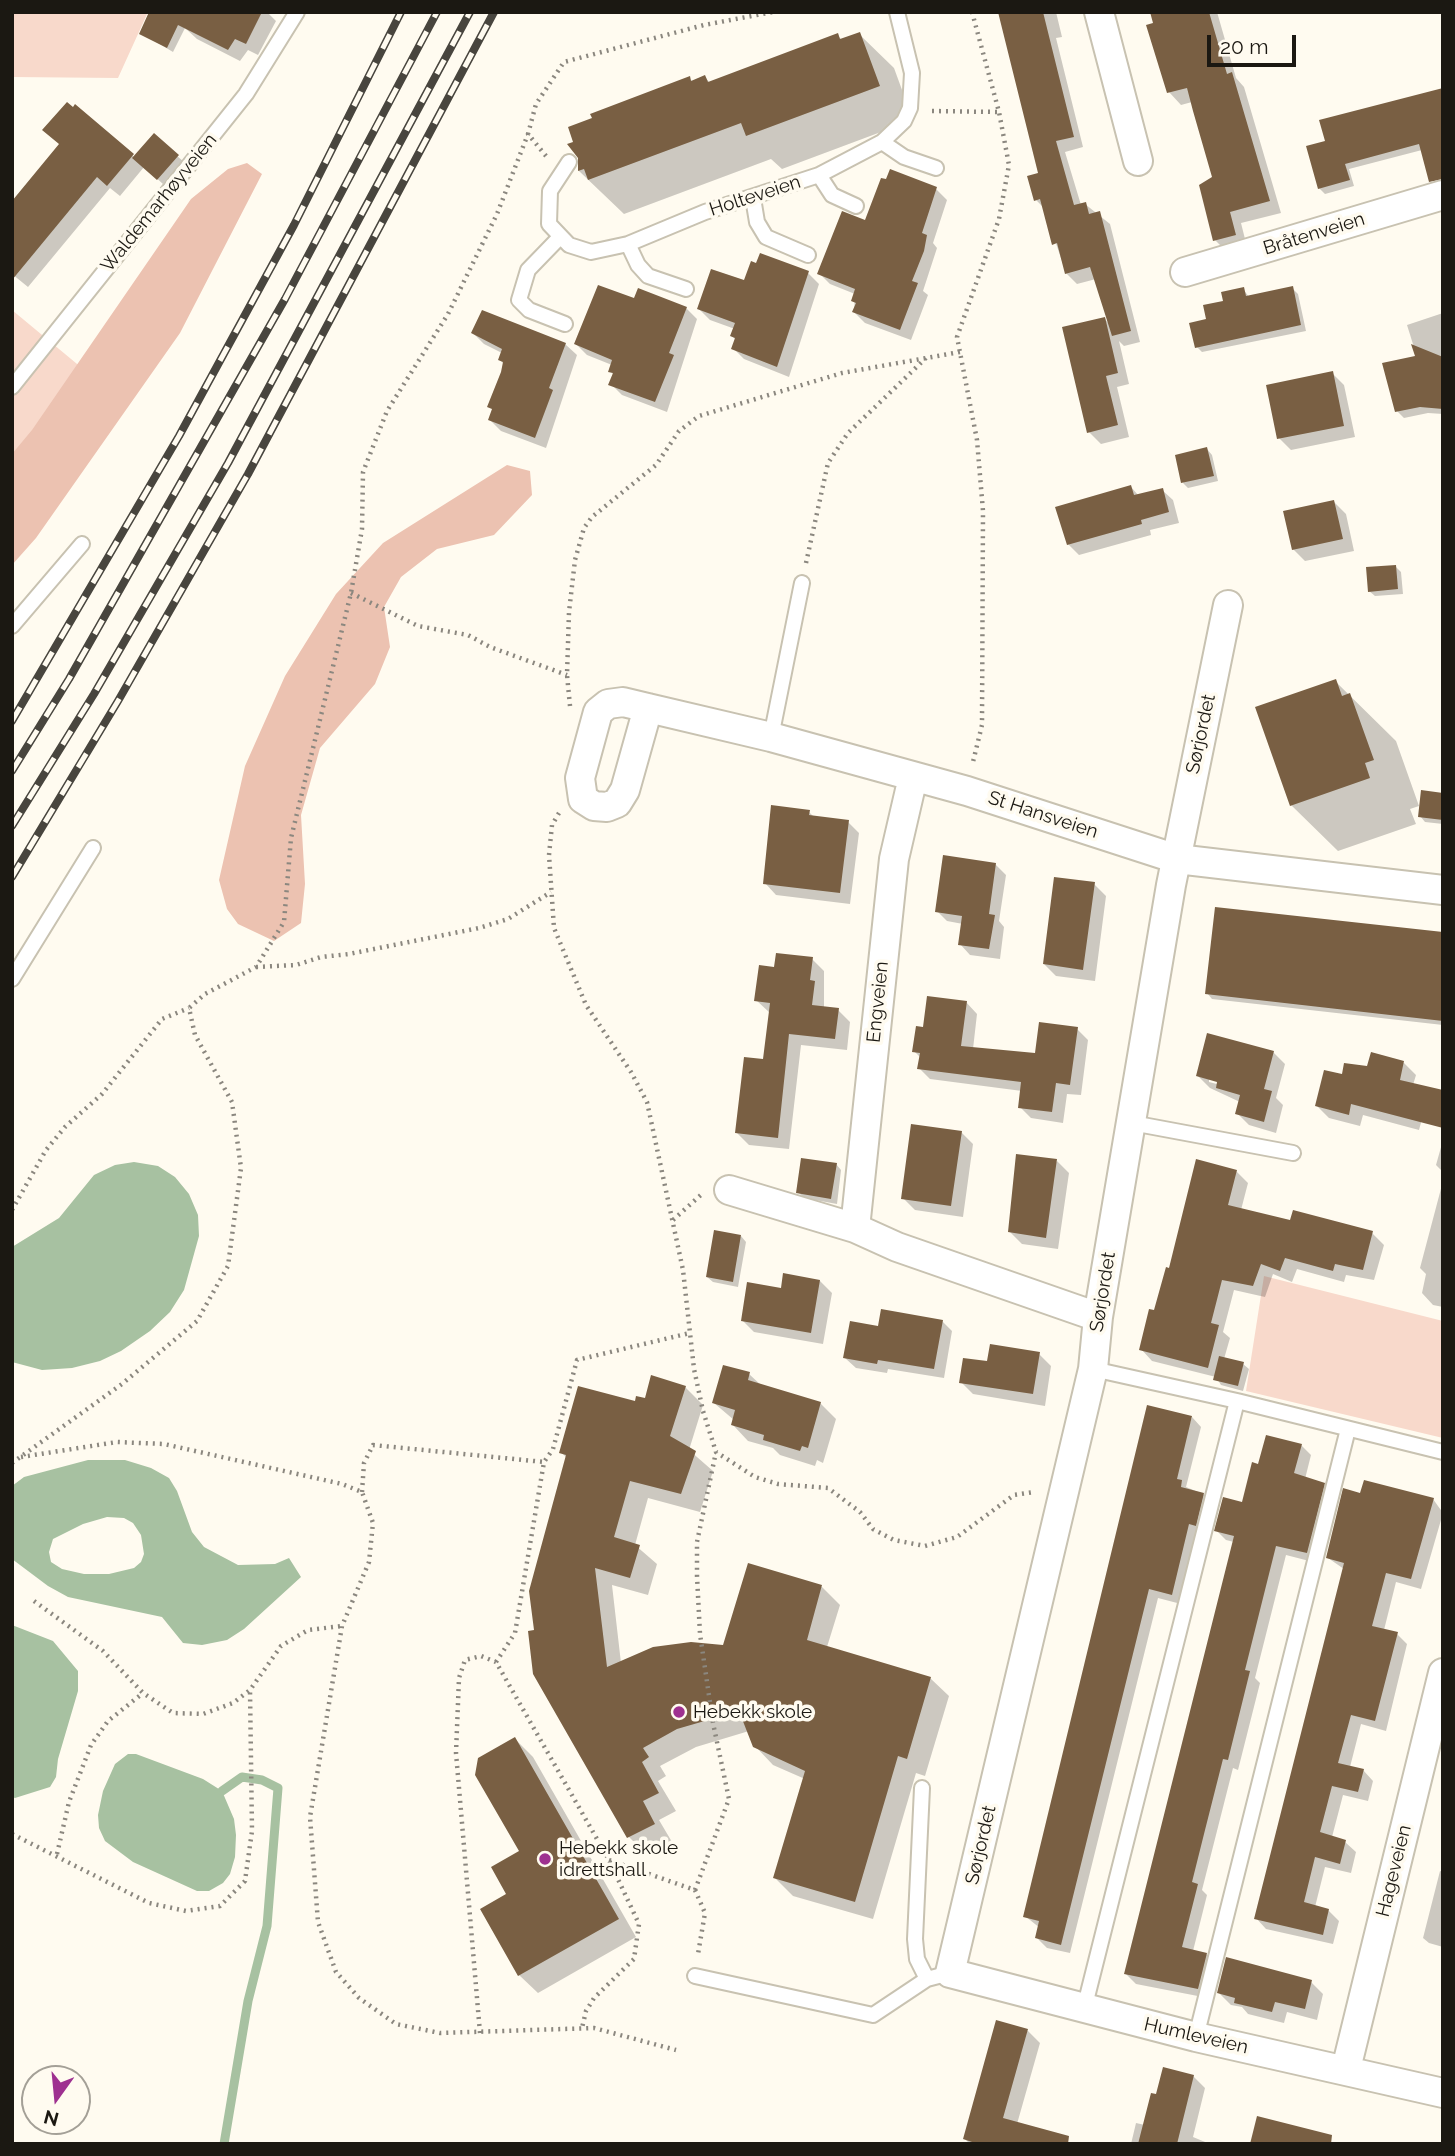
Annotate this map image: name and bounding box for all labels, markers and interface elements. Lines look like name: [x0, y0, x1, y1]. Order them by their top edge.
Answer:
scale bar: [1210, 21, 1299, 65]
text: 20 m: [1220, 34, 1268, 59]
street label: Waldemarhøyveien: [96, 129, 222, 277]
street label: Holteveien: [706, 171, 804, 221]
street label: Bråtenveien: [1260, 208, 1368, 260]
street label: Sørjordet: [1181, 692, 1221, 776]
street label: St Hansveien: [985, 787, 1101, 843]
street label: Engveien: [862, 960, 894, 1044]
street label: Sørjordet: [1085, 1250, 1121, 1334]
place label: Hebekk skole: [693, 1701, 812, 1723]
marker: Hebekk skole: [671, 1704, 687, 1720]
street label: Sørjordet: [961, 1803, 1001, 1887]
street label: Hageveien: [1372, 1823, 1416, 1919]
place label: Hebekk skole idrettshall: [559, 1837, 678, 1881]
marker: Hebekk skole idrettshall: [537, 1851, 553, 1867]
street label: Humleveien: [1142, 2013, 1250, 2059]
north arrow: [21, 2065, 91, 2135]
text: N: [41, 2106, 61, 2131]

